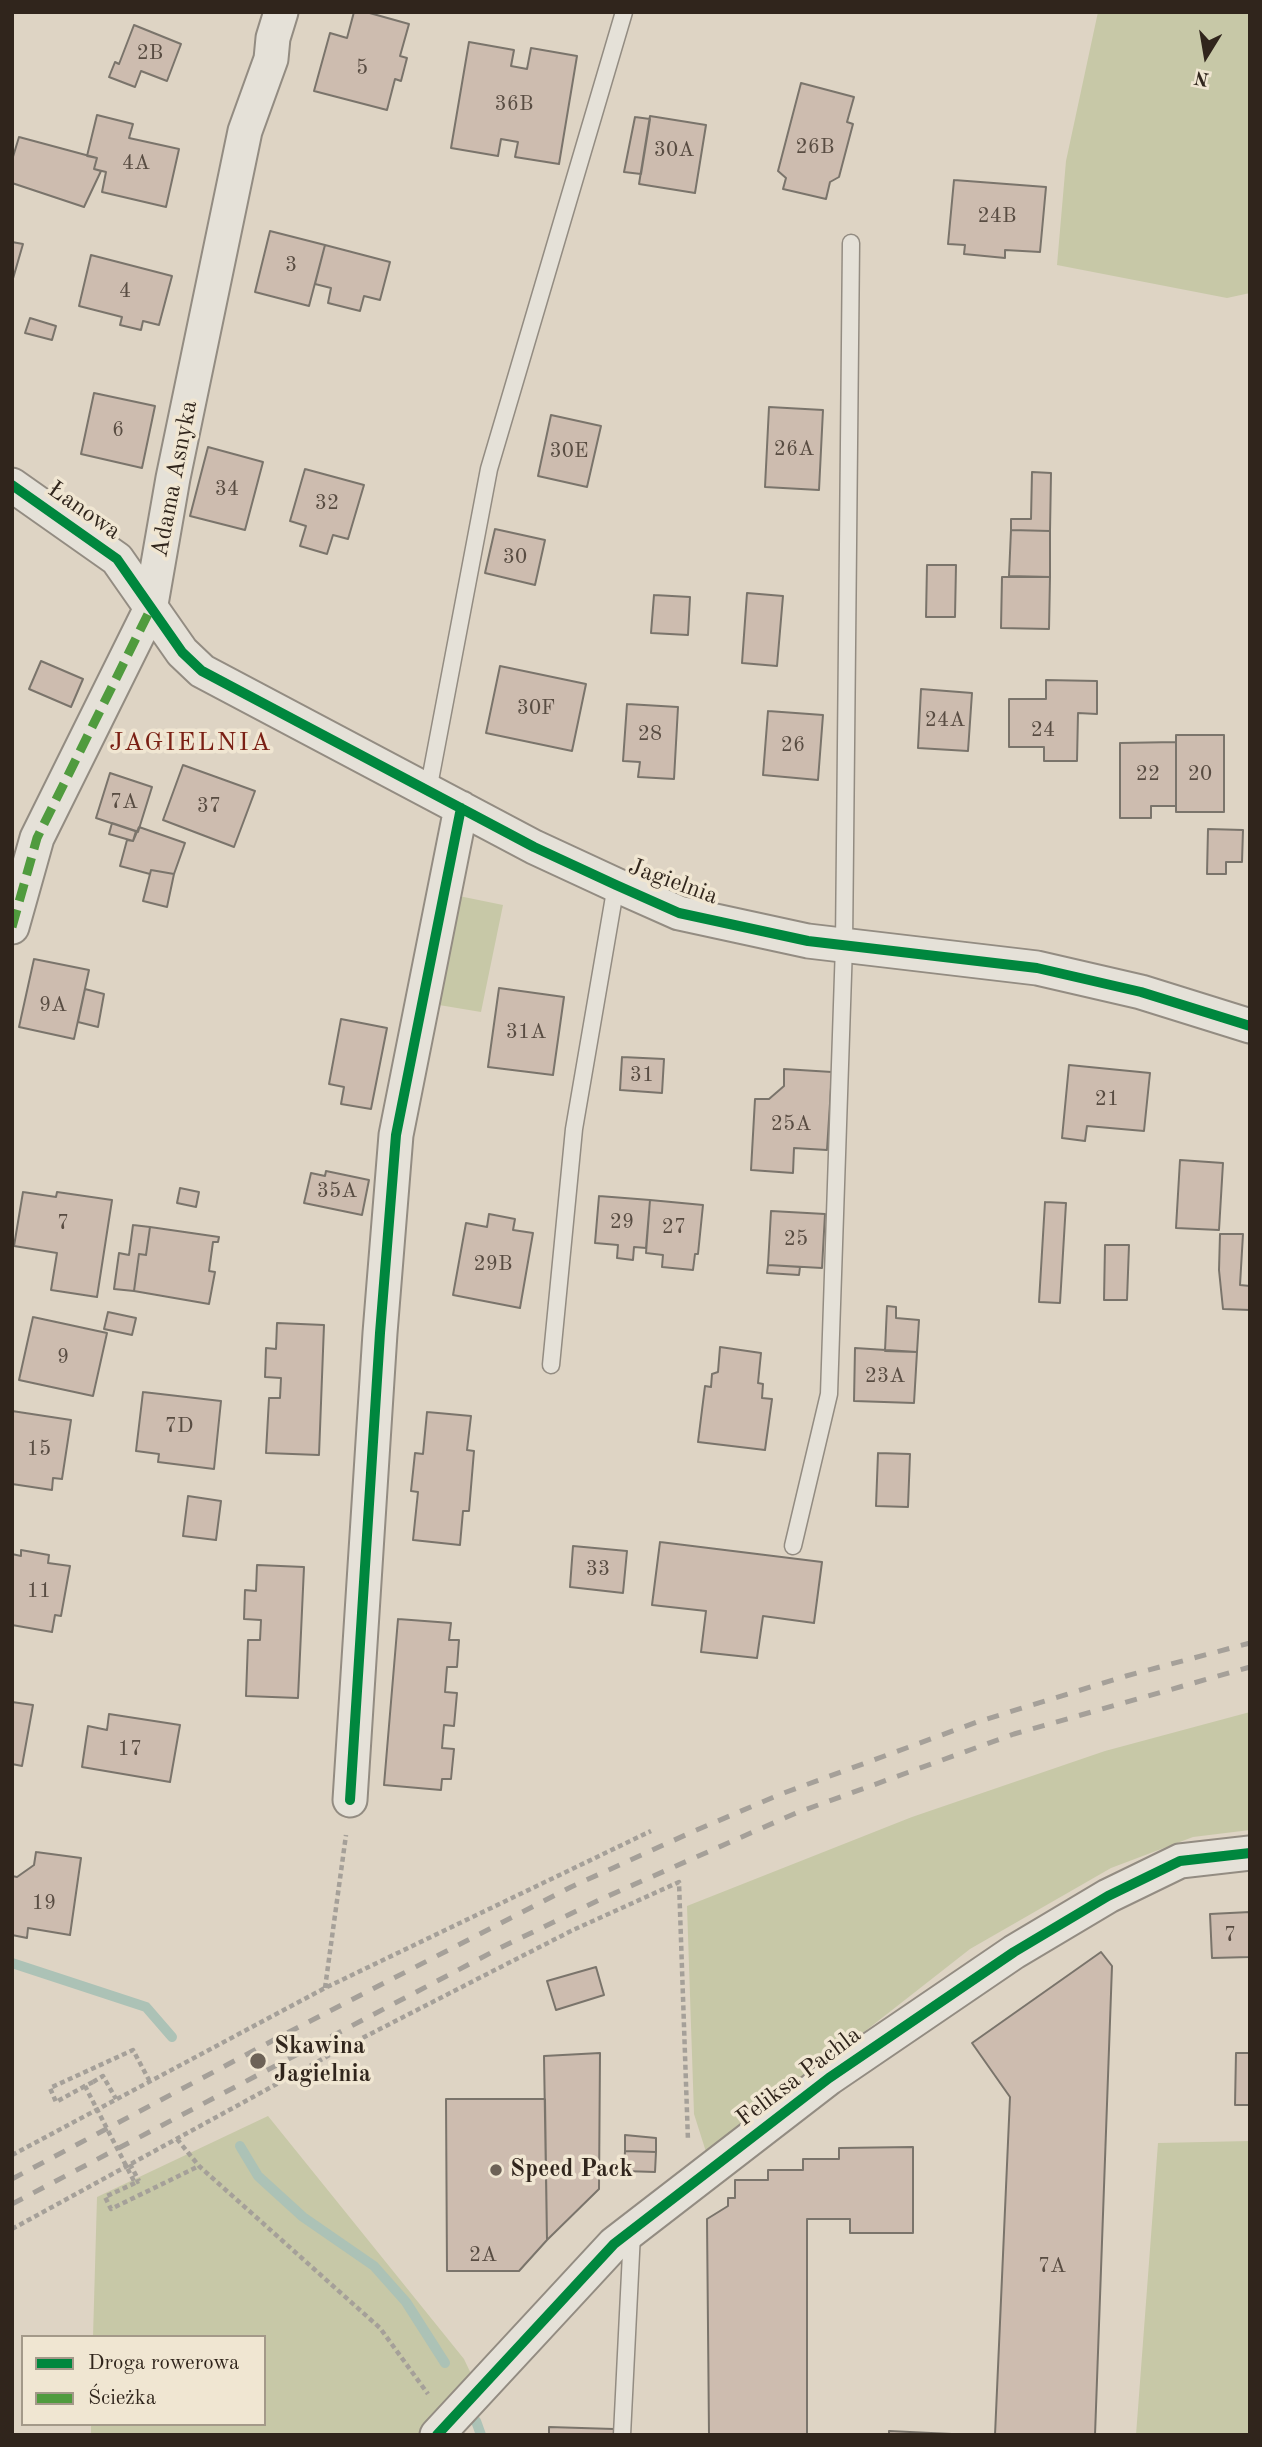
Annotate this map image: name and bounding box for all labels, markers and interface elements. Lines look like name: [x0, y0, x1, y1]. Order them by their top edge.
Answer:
north arrow: [1171, 21, 1241, 91]
house number: 2B: [137, 40, 163, 66]
house number: 5: [356, 55, 368, 81]
text: N: [1193, 66, 1211, 88]
house number: 36B: [495, 91, 533, 117]
house number: 26B: [796, 134, 834, 160]
house number: 30A: [654, 137, 694, 163]
house number: 4A: [122, 150, 150, 176]
house number: 24B: [978, 203, 1016, 229]
house number: 3: [285, 252, 297, 278]
house number: 4: [119, 278, 131, 304]
street label: Adama Asnyka: [146, 398, 204, 560]
house number: 6: [112, 417, 124, 443]
house number: 26A: [774, 436, 814, 462]
house number: 30E: [550, 438, 588, 464]
street label: Łanowa: [42, 476, 126, 546]
house number: 34: [215, 476, 239, 502]
house number: 32: [315, 490, 339, 516]
house number: 30: [503, 544, 527, 570]
house number: 30F: [517, 695, 555, 721]
house number: 24A: [925, 707, 965, 733]
house number: 24: [1031, 717, 1055, 743]
house number: 28: [638, 721, 662, 747]
district label: JAGIELNIA: [110, 727, 272, 759]
house number: 26: [781, 732, 805, 758]
house number: 22: [1136, 761, 1160, 787]
house number: 20: [1188, 761, 1212, 787]
house number: 7A: [110, 789, 138, 815]
house number: 37: [197, 793, 221, 819]
street label: Jagielnia: [624, 853, 722, 911]
house number: 9A: [39, 992, 67, 1018]
house number: 31A: [506, 1019, 546, 1045]
house number: 31: [630, 1062, 654, 1088]
house number: 21: [1095, 1086, 1119, 1112]
house number: 25A: [771, 1111, 811, 1137]
house number: 35A: [317, 1178, 357, 1204]
house number: 29: [610, 1209, 634, 1235]
house number: 7: [57, 1210, 69, 1236]
house number: 27: [662, 1214, 686, 1240]
house number: 25: [784, 1226, 808, 1252]
house number: 29B: [474, 1251, 512, 1277]
house number: 9: [57, 1344, 69, 1370]
house number: 23A: [865, 1363, 905, 1389]
house number: 7D: [165, 1413, 193, 1439]
house number: 15: [27, 1436, 51, 1462]
house number: 33: [586, 1556, 610, 1582]
house number: 11: [27, 1578, 51, 1604]
house number: 17: [118, 1736, 142, 1762]
house number: 19: [32, 1890, 56, 1916]
house number: 7: [1224, 1922, 1236, 1948]
street label: Feliksa Pachla: [731, 2021, 867, 2133]
place label: Skawina Jagielnia: [274, 2033, 371, 2089]
marker: Skawina Jagielnia: [248, 2051, 268, 2071]
place label: Speed Pack: [510, 2156, 633, 2184]
marker: Speed Pack: [488, 2162, 504, 2178]
house number: 2A: [469, 2242, 497, 2268]
house number: 7A: [1038, 2253, 1066, 2279]
legend: [21, 2335, 266, 2426]
text: Droga rowerowa: [88, 2353, 239, 2374]
text: Ścieżka: [88, 2388, 156, 2409]

